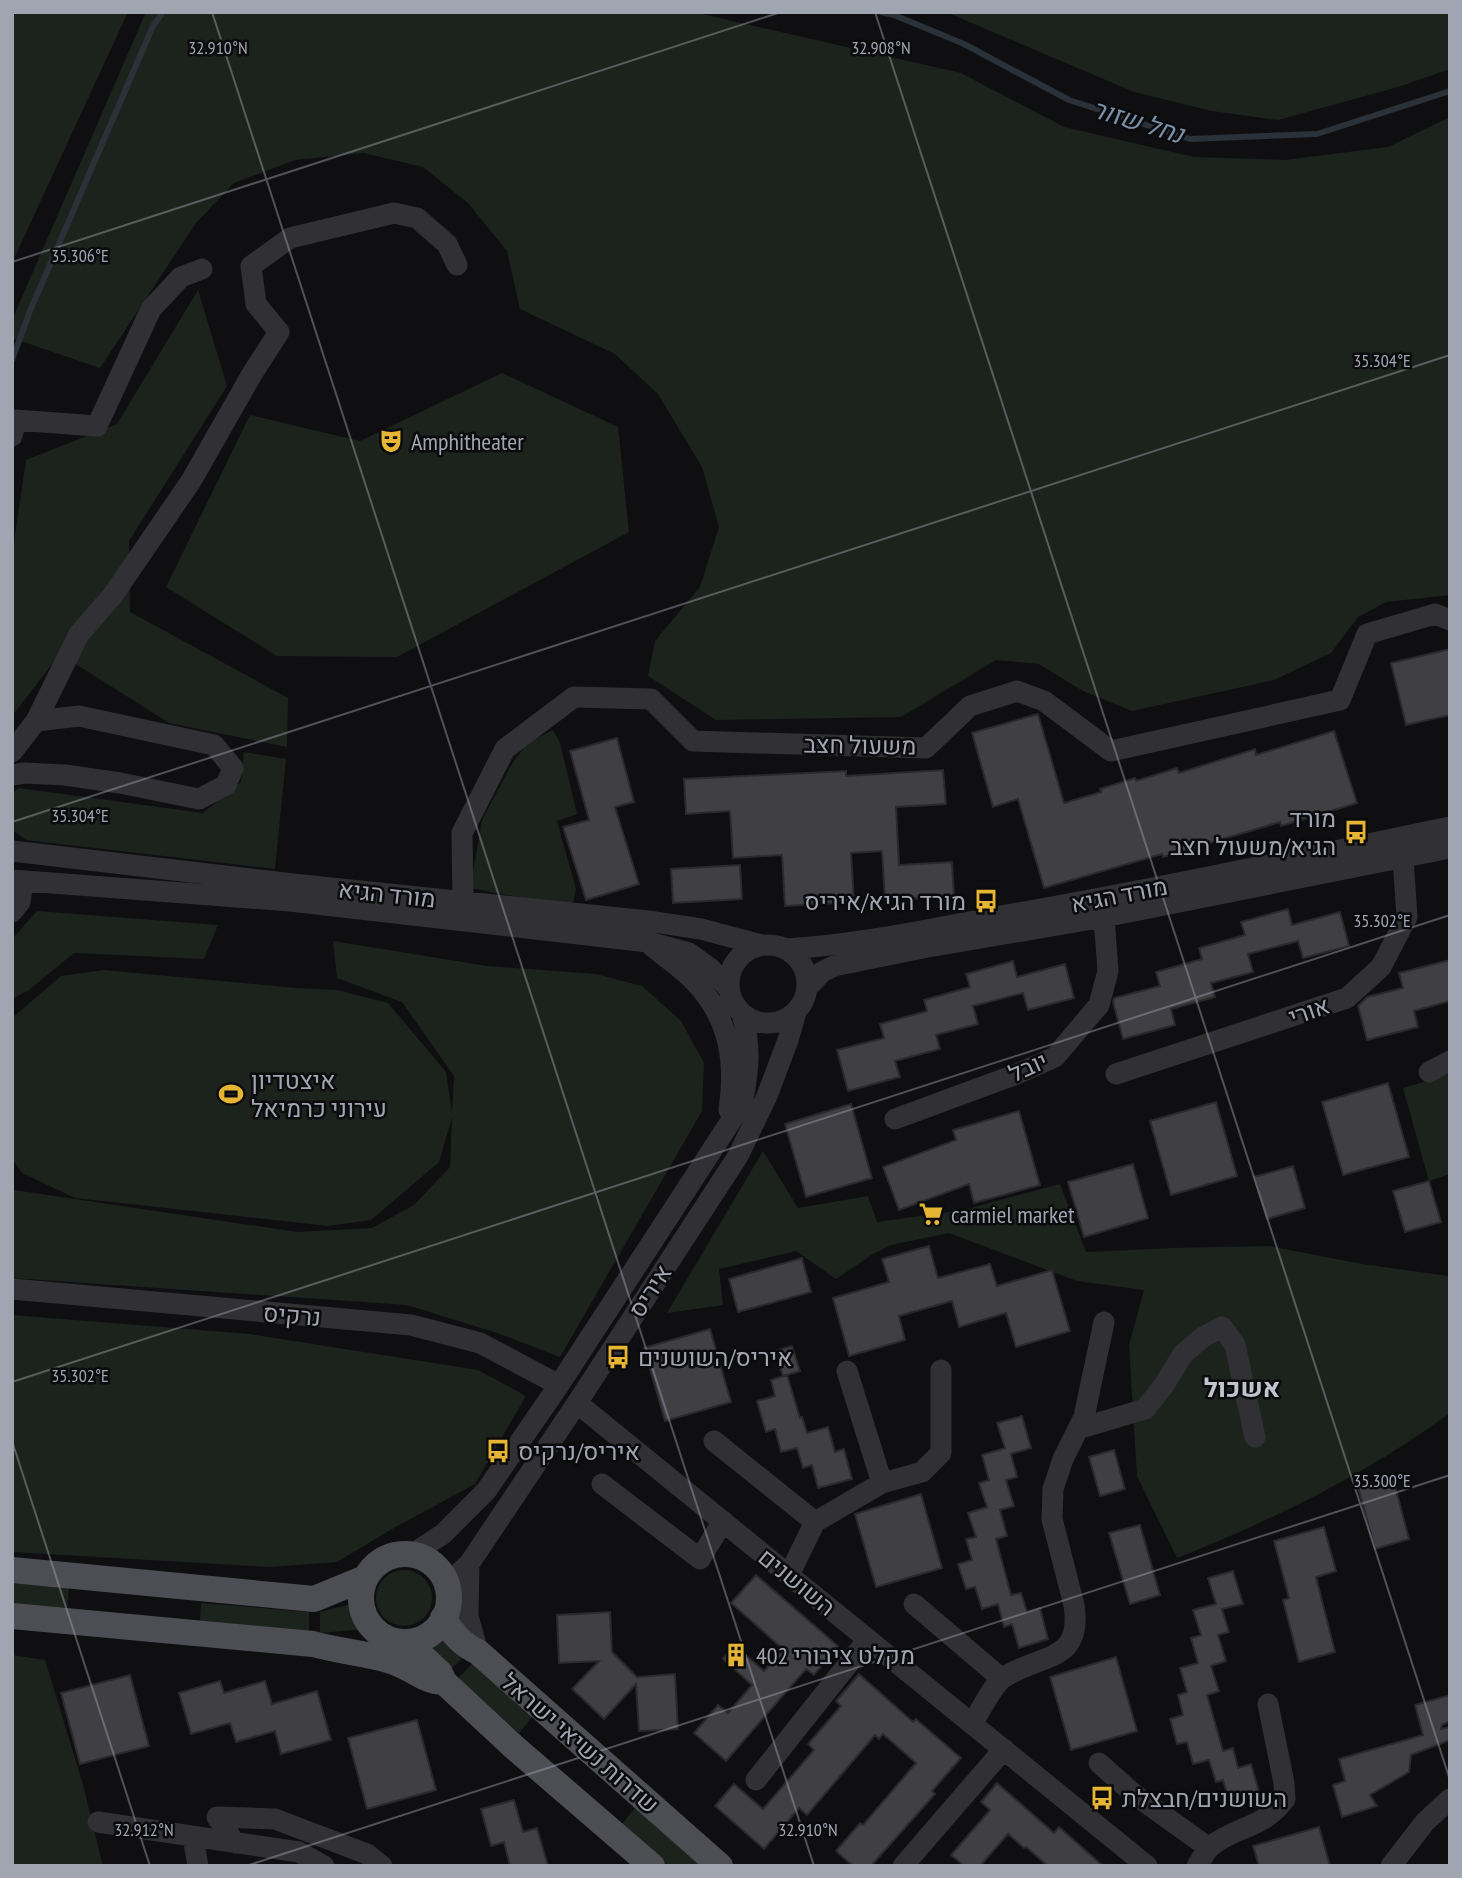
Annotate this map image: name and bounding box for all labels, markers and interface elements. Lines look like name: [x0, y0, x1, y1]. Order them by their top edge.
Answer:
text: 32.910°N: [188, 36, 248, 59]
text: 32.908°N: [851, 36, 911, 59]
water label: נחל שזור: [1088, 91, 1189, 151]
text: 35.306°E: [51, 244, 109, 267]
text: 35.304°E: [1353, 349, 1411, 372]
place label: Amphitheater: [411, 426, 524, 457]
theatre icon: Amphitheater: [377, 427, 405, 455]
street label: משעול חצב: [803, 729, 917, 761]
place label: מורד הגיא/משעול חצב: [1170, 803, 1336, 862]
text: 35.304°E: [51, 804, 109, 827]
bus stop icon: מורד הגיא/משעול חצב: [1342, 818, 1370, 846]
street label: מורד הגיא: [1068, 870, 1170, 920]
street label: מורד הגיא: [337, 873, 437, 915]
place label: מורד הגיא/איריס: [804, 886, 966, 917]
bus stop icon: מורד הגיא/איריס: [972, 887, 1000, 915]
text: 35.302°E: [1353, 909, 1411, 932]
street label: אורי: [1284, 990, 1334, 1032]
street label: יובל: [1004, 1045, 1052, 1089]
place label: איצטדיון עירוני כרמיאל: [251, 1065, 387, 1124]
sports icon: איצטדיון עירוני כרמיאל: [217, 1080, 245, 1108]
place label: carmiel market: [951, 1199, 1075, 1230]
supermarket icon: carmiel market: [917, 1200, 945, 1228]
street label: איריס: [621, 1259, 679, 1323]
street label: נרקיס: [262, 1297, 322, 1333]
place label: איריס/השושנים: [638, 1342, 793, 1373]
bus stop icon: איריס/השושנים: [604, 1343, 632, 1371]
text: 35.302°E: [51, 1364, 109, 1387]
district label: אשכול: [1204, 1371, 1280, 1404]
place label: איריס/נרקיס: [518, 1436, 640, 1467]
bus stop icon: איריס/נרקיס: [484, 1437, 512, 1465]
text: 35.300°E: [1353, 1469, 1411, 1492]
street label: השושנים: [752, 1541, 842, 1623]
place label: מקלט ציבורי 402: [756, 1640, 915, 1671]
building icon: מקלט ציבורי 402: [722, 1641, 750, 1669]
street label: שדרות נשיאי ישראל: [495, 1666, 665, 1820]
place label: השושנים/חבצלת: [1122, 1783, 1287, 1814]
bus stop icon: השושנים/חבצלת: [1088, 1784, 1116, 1812]
text: 32.912°N: [114, 1818, 174, 1841]
text: 32.910°N: [778, 1818, 838, 1841]

